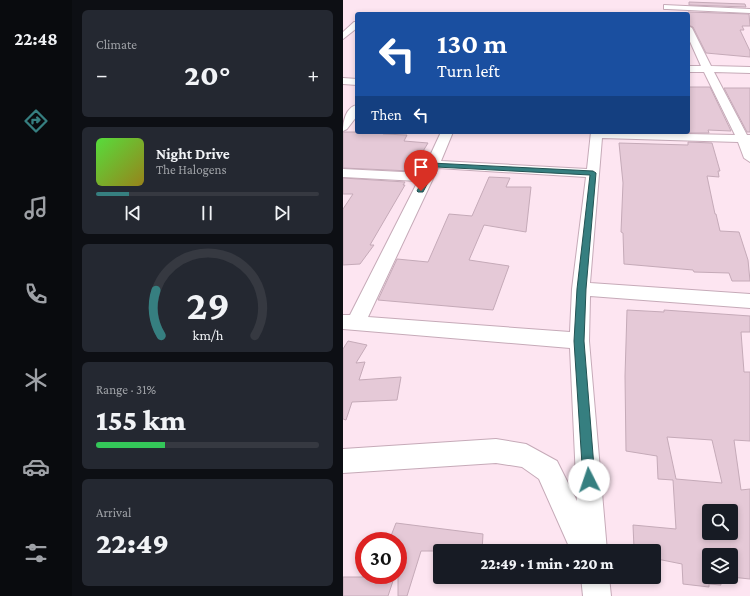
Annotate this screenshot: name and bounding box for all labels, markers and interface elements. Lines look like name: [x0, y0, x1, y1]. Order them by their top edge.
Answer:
icon: left: [371, 28, 423, 80]
text: 130 m: [437, 28, 507, 59]
text: 22:48: [14, 29, 58, 49]
text: Climate: [96, 37, 137, 52]
text: 20°: [184, 58, 231, 91]
text: Turn left: [437, 61, 500, 81]
text: −: [96, 62, 108, 87]
text: +: [307, 62, 319, 87]
icon: left: [410, 104, 432, 126]
icon: directions: [22, 107, 50, 135]
text: Then: [371, 107, 402, 123]
text: Night Drive: [156, 146, 230, 162]
pin: [404, 150, 438, 191]
icon: arrive: [410, 156, 432, 178]
text: The Halogens: [156, 162, 227, 177]
icon: music: [22, 194, 50, 222]
icon: previous: [122, 202, 144, 224]
icon: pause: [196, 202, 218, 224]
icon: next: [271, 202, 293, 224]
icon: phone: [22, 280, 50, 308]
text: 29: [186, 282, 229, 328]
text: km/h: [192, 327, 223, 343]
icon: climate: [22, 366, 50, 394]
text: Range · 31%: [96, 382, 156, 397]
text: 155 km: [96, 403, 186, 436]
icon: car: [22, 453, 50, 481]
position arrow: [568, 459, 610, 501]
map controls: [702, 504, 738, 584]
button: search: [702, 504, 738, 540]
text: Arrival: [96, 505, 131, 520]
text: 22:49: [96, 526, 169, 559]
speed limit sign: 30: [355, 532, 407, 584]
icon: filters: [22, 539, 50, 567]
button: layers: [702, 548, 738, 584]
text: 22:49 · 1 min · 220 m: [480, 556, 614, 572]

